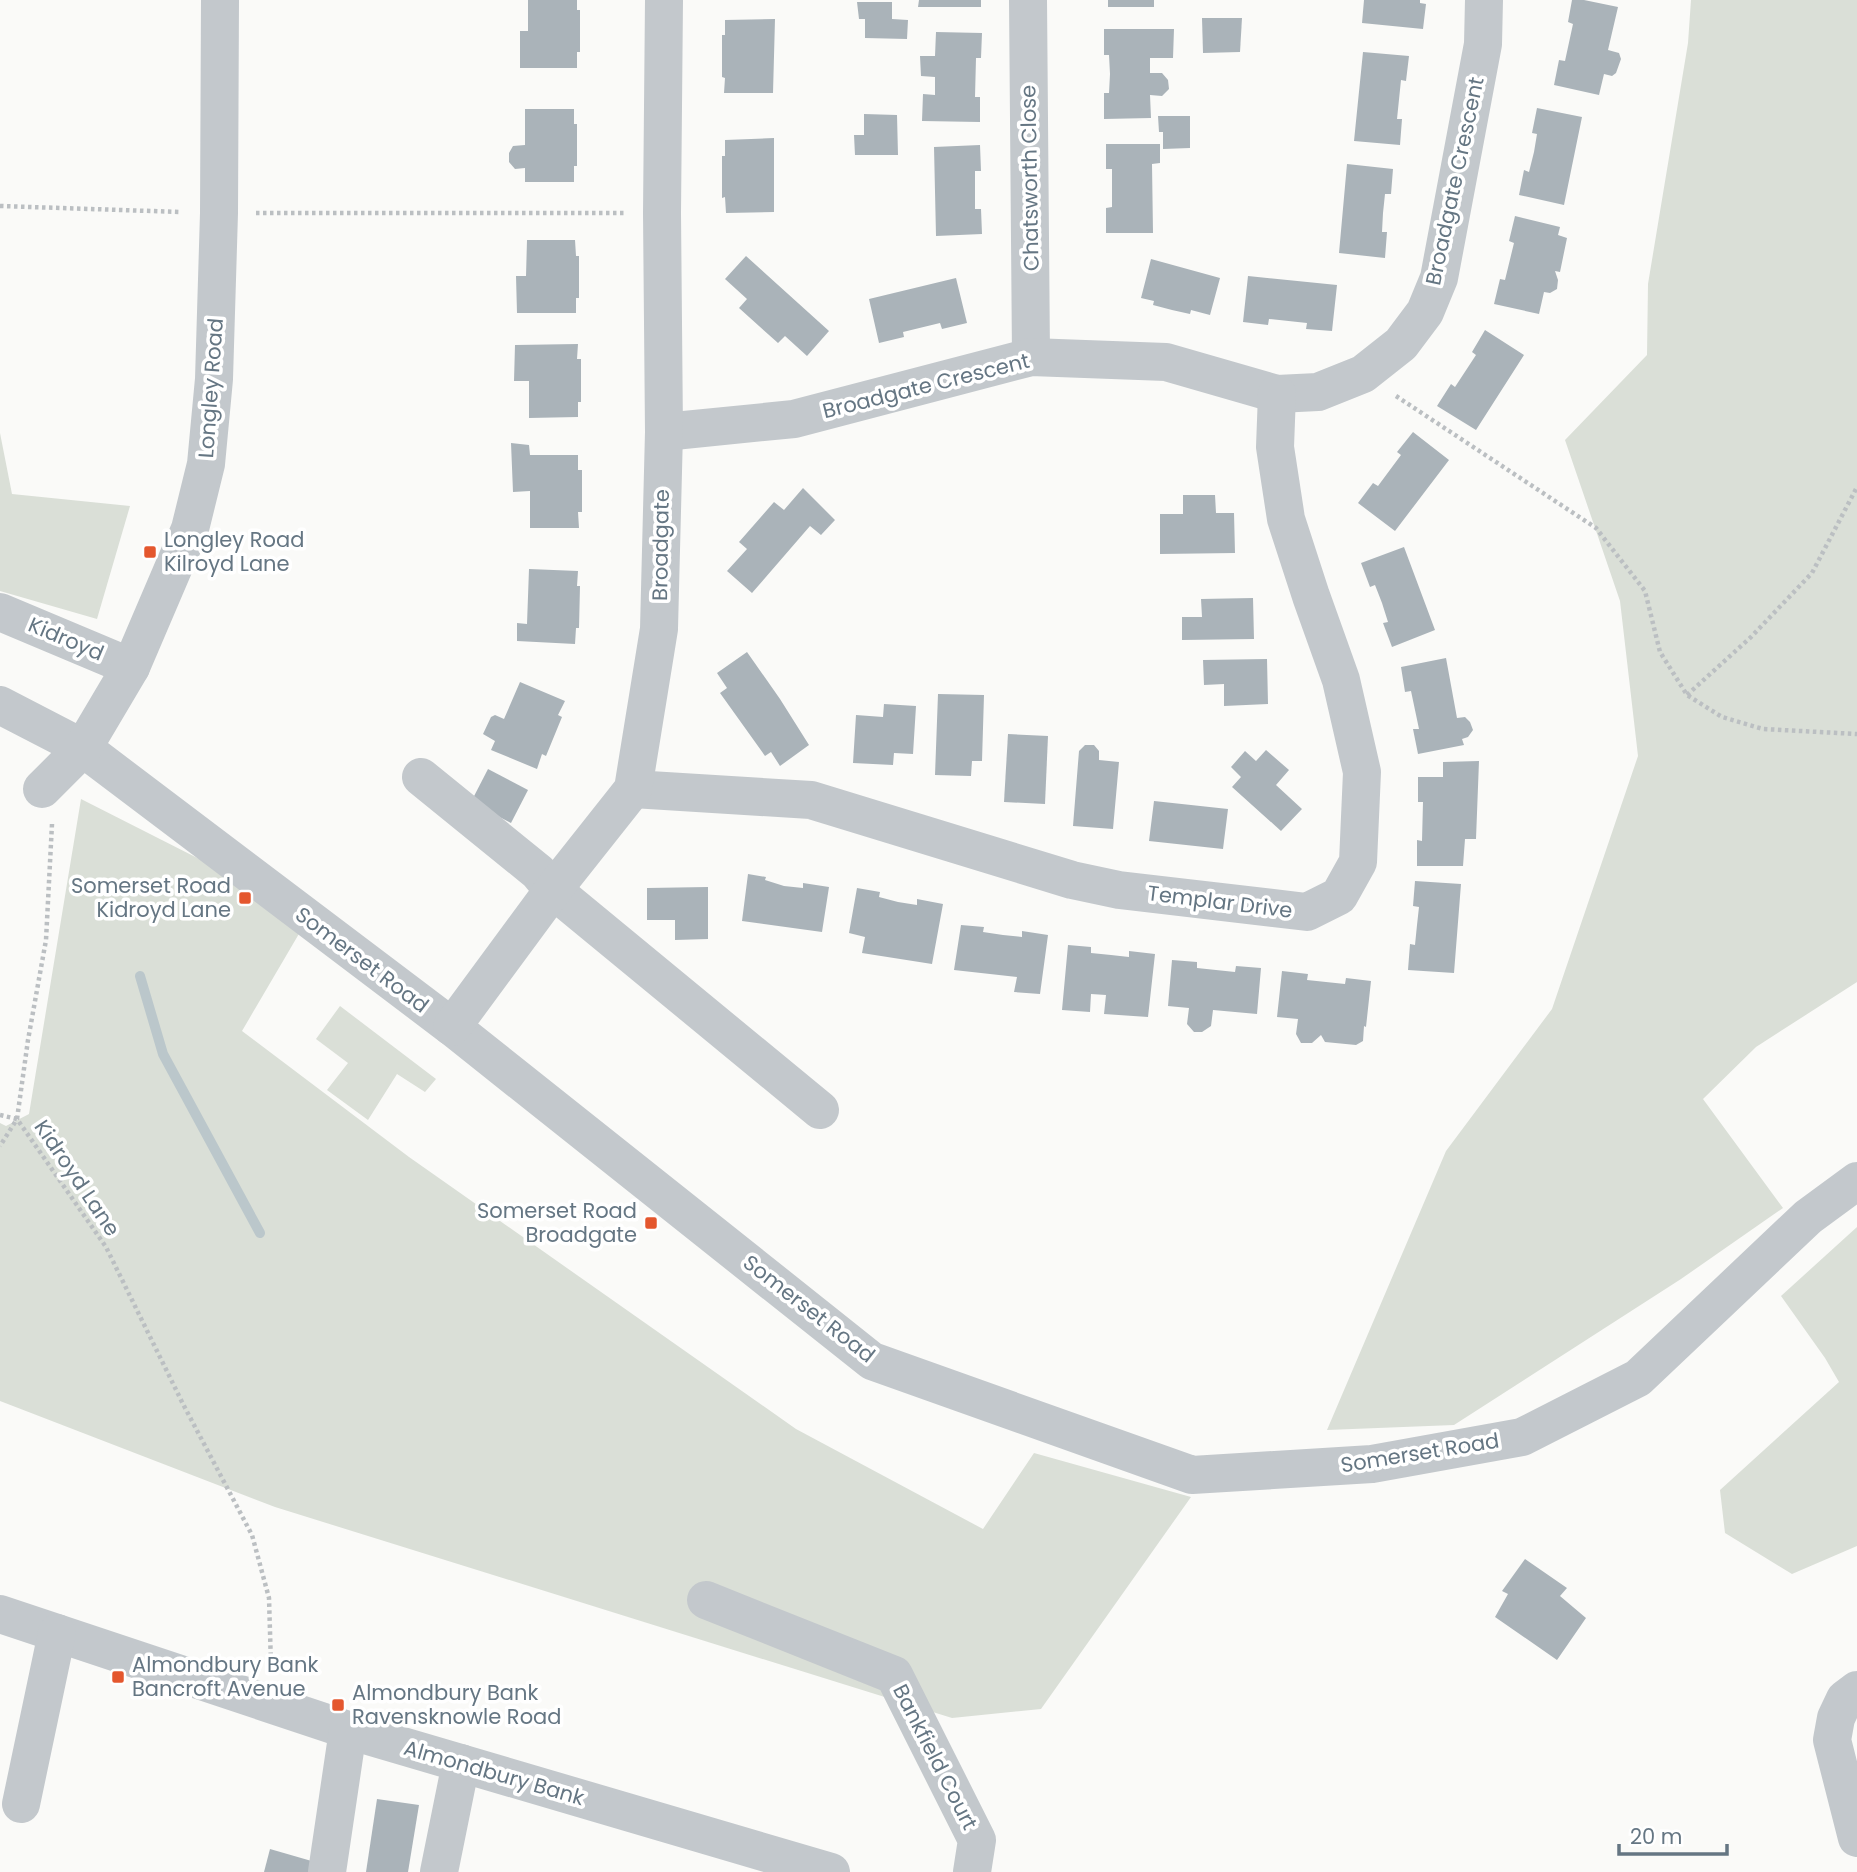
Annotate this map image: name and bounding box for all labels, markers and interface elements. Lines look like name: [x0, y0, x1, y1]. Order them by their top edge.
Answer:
street label: Broadgate Crescent: [1418, 74, 1491, 288]
street label: Chatsworth Close: [1013, 85, 1046, 271]
street label: Longley Road: [191, 317, 230, 459]
street label: Broadgate Crescent: [819, 346, 1032, 425]
street label: Broadgate: [645, 489, 676, 601]
place label: Longley Road Kilroyd Lane: [164, 525, 304, 578]
marker: Longley Road Kilroyd Lane: [142, 544, 158, 560]
street label: Kidroyd: [24, 610, 108, 667]
place label: Somerset Road Kidroyd Lane: [71, 871, 231, 924]
street label: Templar Drive: [1146, 878, 1294, 925]
marker: Somerset Road Kidroyd Lane: [237, 890, 253, 906]
street label: Somerset Road: [290, 900, 435, 1019]
street label: Kidroyd Lane: [28, 1114, 127, 1242]
place label: Somerset Road Broadgate: [477, 1196, 637, 1249]
marker: Somerset Road Broadgate: [643, 1215, 659, 1231]
street label: Somerset Road: [737, 1248, 881, 1369]
street label: Somerset Road: [1339, 1426, 1501, 1479]
place label: Almondbury Bank Bancroft Avenue: [132, 1650, 318, 1703]
marker: Almondbury Bank Bancroft Avenue: [110, 1669, 126, 1685]
place label: Almondbury Bank Ravensknowle Road: [352, 1678, 561, 1731]
street label: Bankfield Court: [886, 1679, 985, 1835]
marker: Almondbury Bank Ravensknowle Road: [330, 1697, 346, 1713]
street label: Almondbury Bank: [401, 1733, 588, 1812]
scale bar: [1619, 1812, 1728, 1856]
text: 20 m: [1630, 1822, 1683, 1851]

